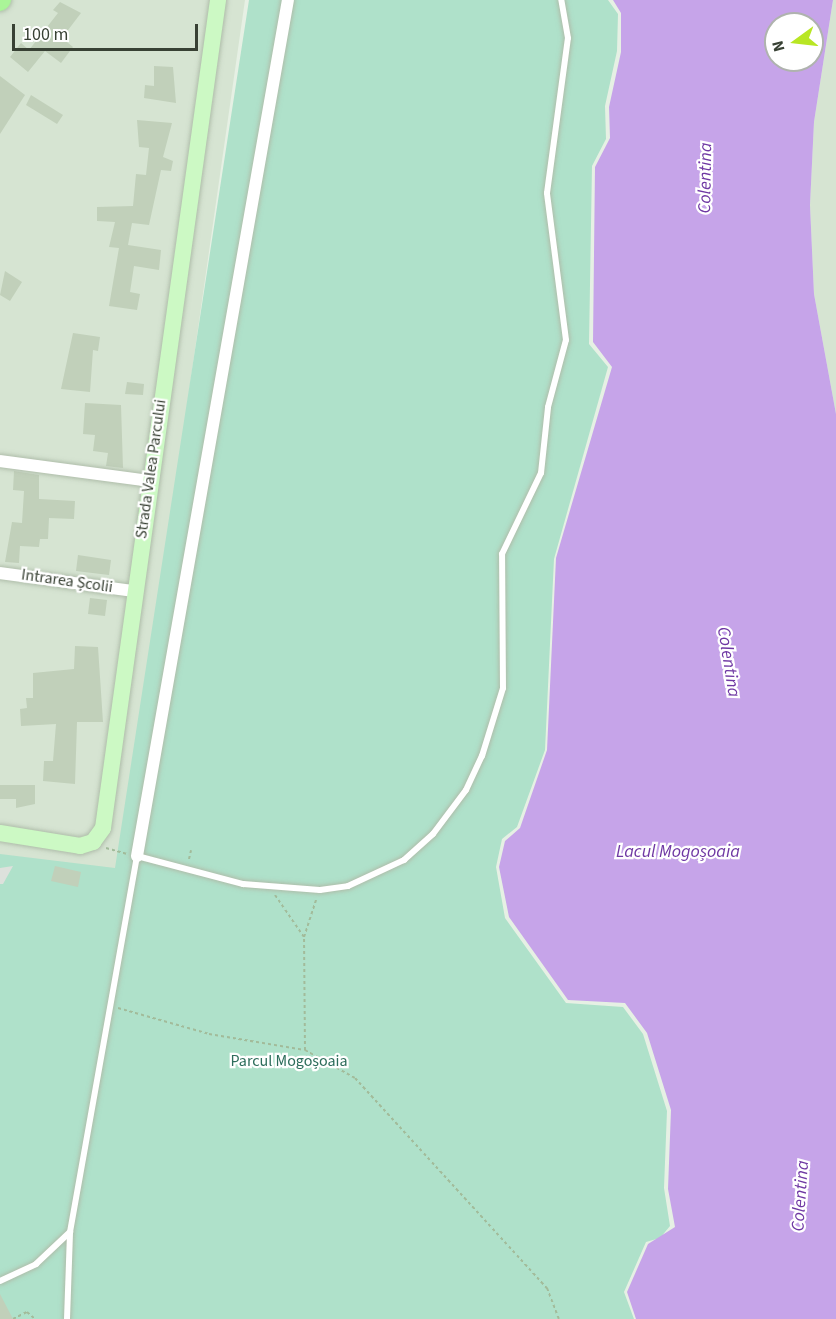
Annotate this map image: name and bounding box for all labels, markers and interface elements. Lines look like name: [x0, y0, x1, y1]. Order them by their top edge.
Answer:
scale bar: [15, 12, 201, 50]
north arrow: [764, 12, 824, 72]
text: 100 m: [23, 22, 68, 47]
text: N: [767, 38, 791, 54]
water label: Colentina: [695, 142, 717, 214]
street label: Strada Valea Parcului: [132, 398, 170, 540]
street label: Intrarea Școlii: [20, 565, 114, 597]
water label: Colentina: [712, 625, 744, 699]
water label: Lacul Mogoșoaia: [616, 841, 740, 863]
park label: Parcul Mogoșoaia: [230, 1051, 348, 1071]
water label: Colentina: [788, 1160, 814, 1232]

